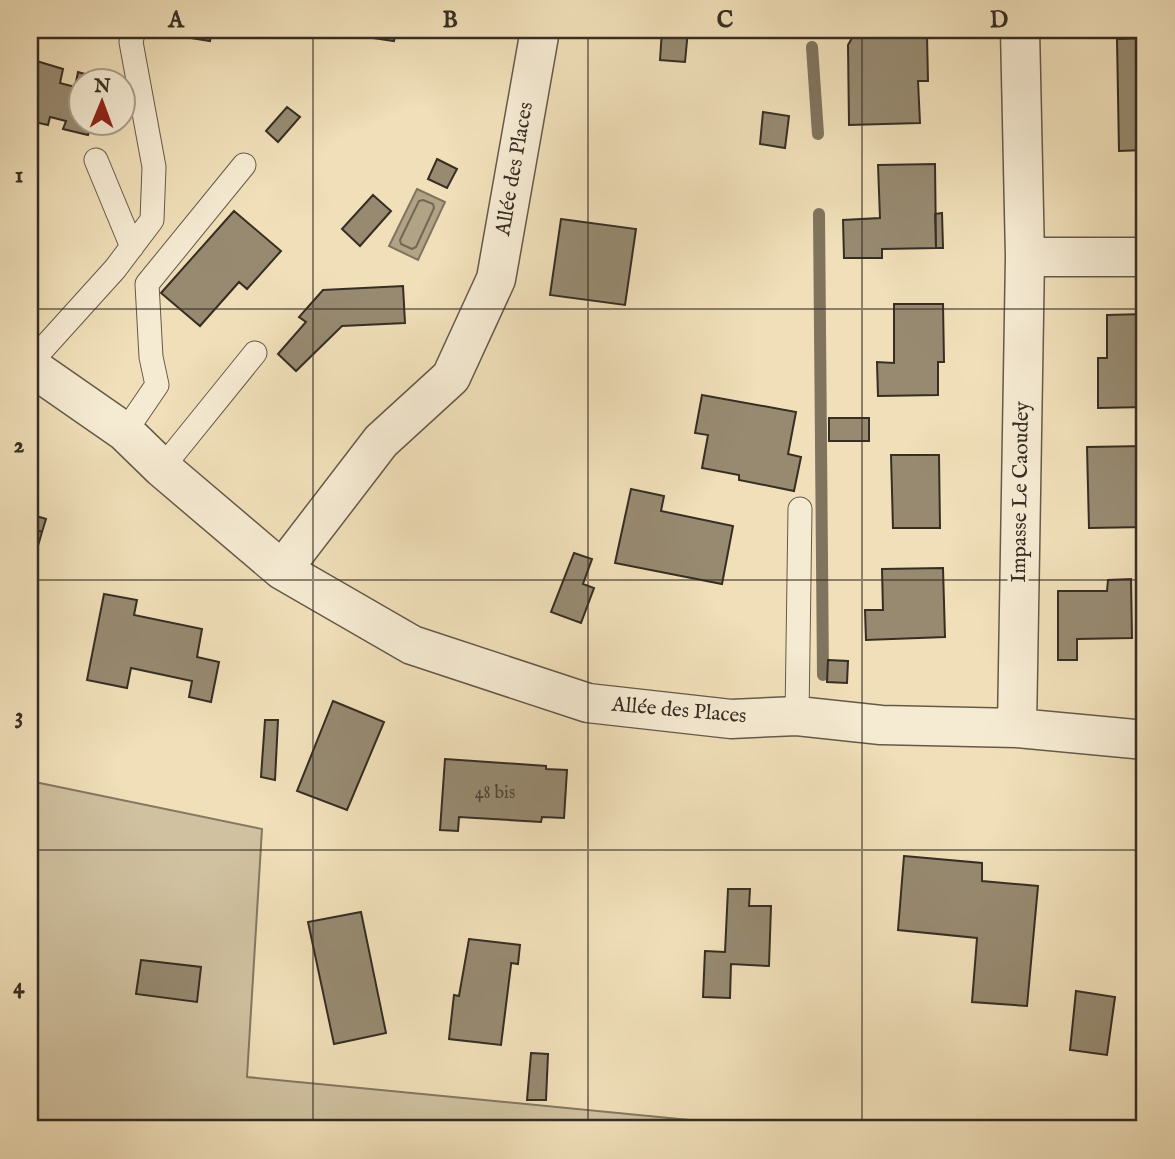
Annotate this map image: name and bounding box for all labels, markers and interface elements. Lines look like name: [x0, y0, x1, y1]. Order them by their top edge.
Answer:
text: A: [167, 6, 185, 35]
text: B: [442, 6, 458, 35]
text: C: [717, 6, 734, 35]
text: D: [990, 6, 1008, 35]
north arrow: [66, 66, 136, 136]
text: N: [93, 75, 111, 99]
street label: Allée des Places: [490, 100, 540, 239]
text: 1: [15, 161, 23, 190]
street label: Impasse Le Caoudey: [1006, 400, 1036, 583]
text: 2: [14, 431, 25, 460]
street label: Allée des Places: [609, 692, 748, 730]
text: 3: [15, 702, 23, 731]
house number: 48 bis: [475, 782, 515, 805]
text: 4: [13, 972, 25, 1001]

